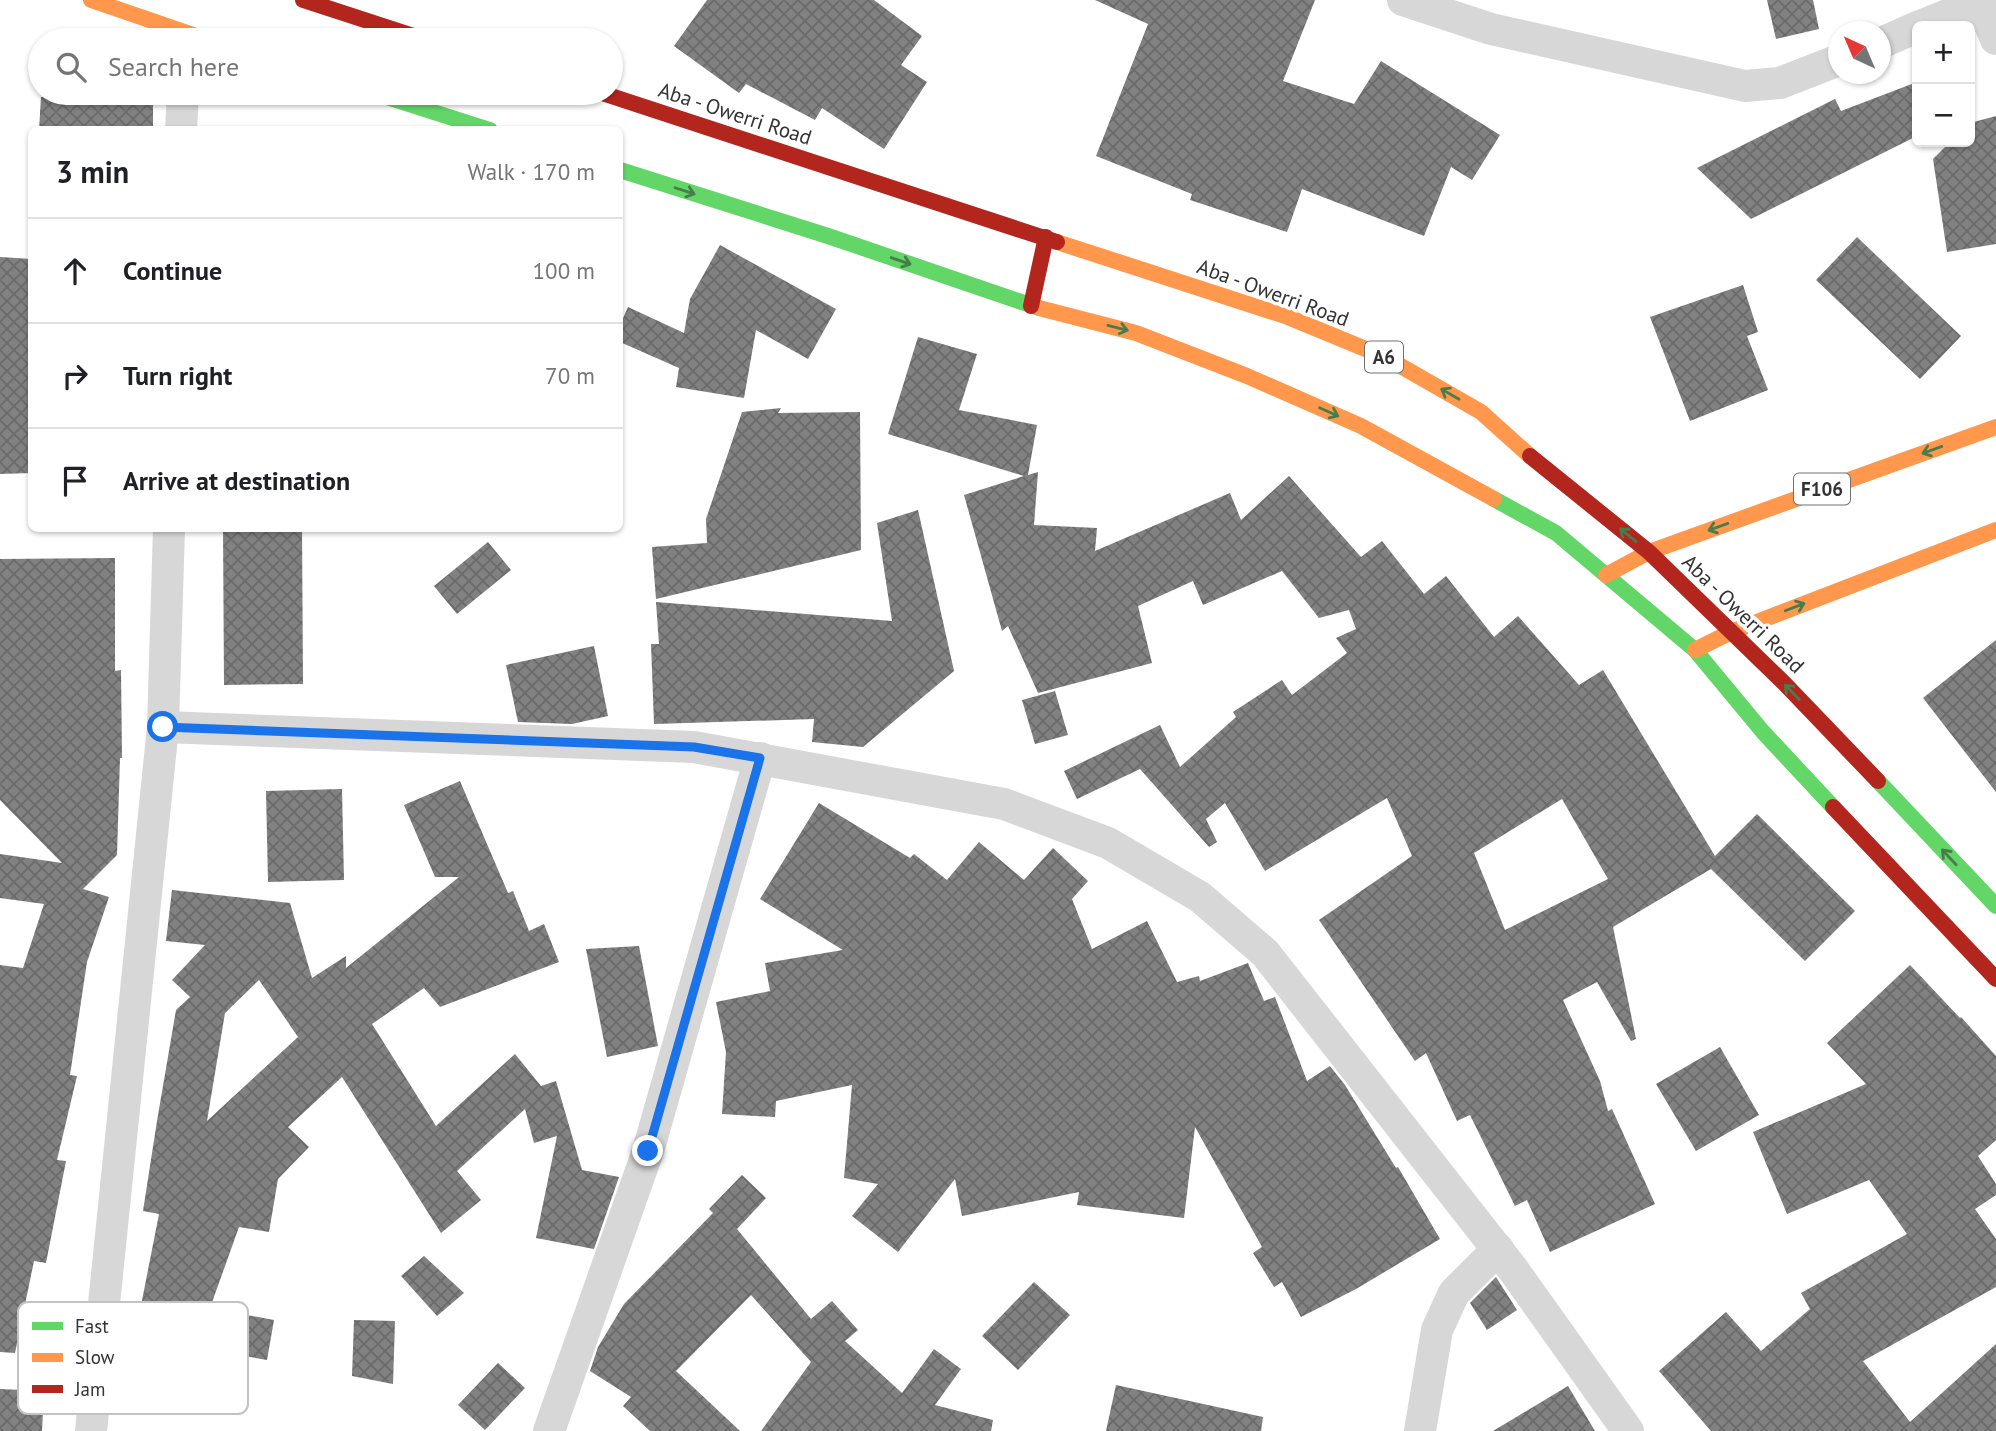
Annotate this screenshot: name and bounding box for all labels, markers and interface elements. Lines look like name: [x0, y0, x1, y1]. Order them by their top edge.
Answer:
north arrow: [1828, 21, 1891, 84]
map controls: [1912, 21, 1975, 147]
button: +: [1912, 21, 1975, 84]
search box: [28, 28, 623, 105]
icon: search: [52, 48, 90, 86]
text: Search here: [108, 50, 239, 83]
street label: Aba - Owerri Road: [655, 76, 815, 151]
button: −: [1912, 84, 1975, 147]
text: 3 min: [56, 152, 129, 191]
text: Walk · 170 m: [468, 157, 595, 186]
one-way arrow: [673, 186, 695, 198]
icon: ahead: [56, 252, 94, 290]
street label: Aba - Owerri Road: [1194, 253, 1353, 333]
text: Continue: [123, 254, 222, 287]
one-way arrow: [890, 255, 912, 268]
text: 100 m: [533, 256, 595, 285]
one-way arrow: [1106, 322, 1129, 335]
road number: A6: [1365, 342, 1403, 372]
icon: right: [56, 357, 94, 395]
text: Turn right: [123, 359, 232, 392]
text: 70 m: [545, 361, 595, 390]
one-way arrow: [1440, 387, 1460, 401]
one-way arrow: [1318, 406, 1340, 419]
one-way arrow: [1921, 445, 1943, 457]
icon: arrive: [56, 462, 94, 500]
text: Arrive at destination: [123, 464, 350, 497]
road number: F106: [1794, 474, 1850, 504]
one-way arrow: [1707, 522, 1729, 534]
one-way arrow: [1619, 527, 1637, 543]
street label: Aba - Owerri Road: [1677, 548, 1810, 679]
one-way arrow: [1783, 600, 1805, 613]
one-way arrow: [1784, 684, 1801, 701]
route start: [147, 711, 178, 742]
one-way arrow: [1941, 849, 1958, 866]
route end: [632, 1135, 663, 1166]
legend: [18, 1302, 248, 1414]
text: Fast: [75, 1314, 109, 1338]
text: Slow: [75, 1345, 115, 1369]
text: Jam: [74, 1377, 105, 1401]

